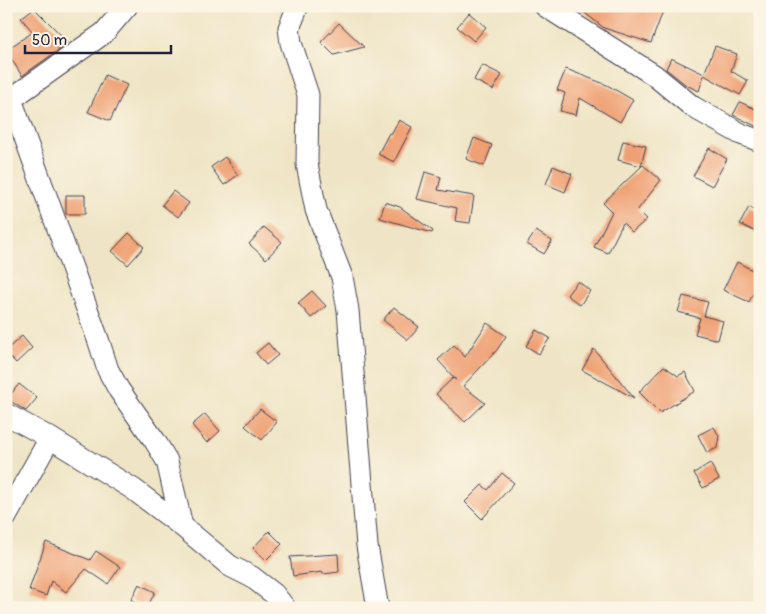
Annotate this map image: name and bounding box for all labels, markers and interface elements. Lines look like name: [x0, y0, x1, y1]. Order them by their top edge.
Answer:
scale bar: [25, 22, 171, 54]
text: 50 m: [32, 31, 67, 50]

